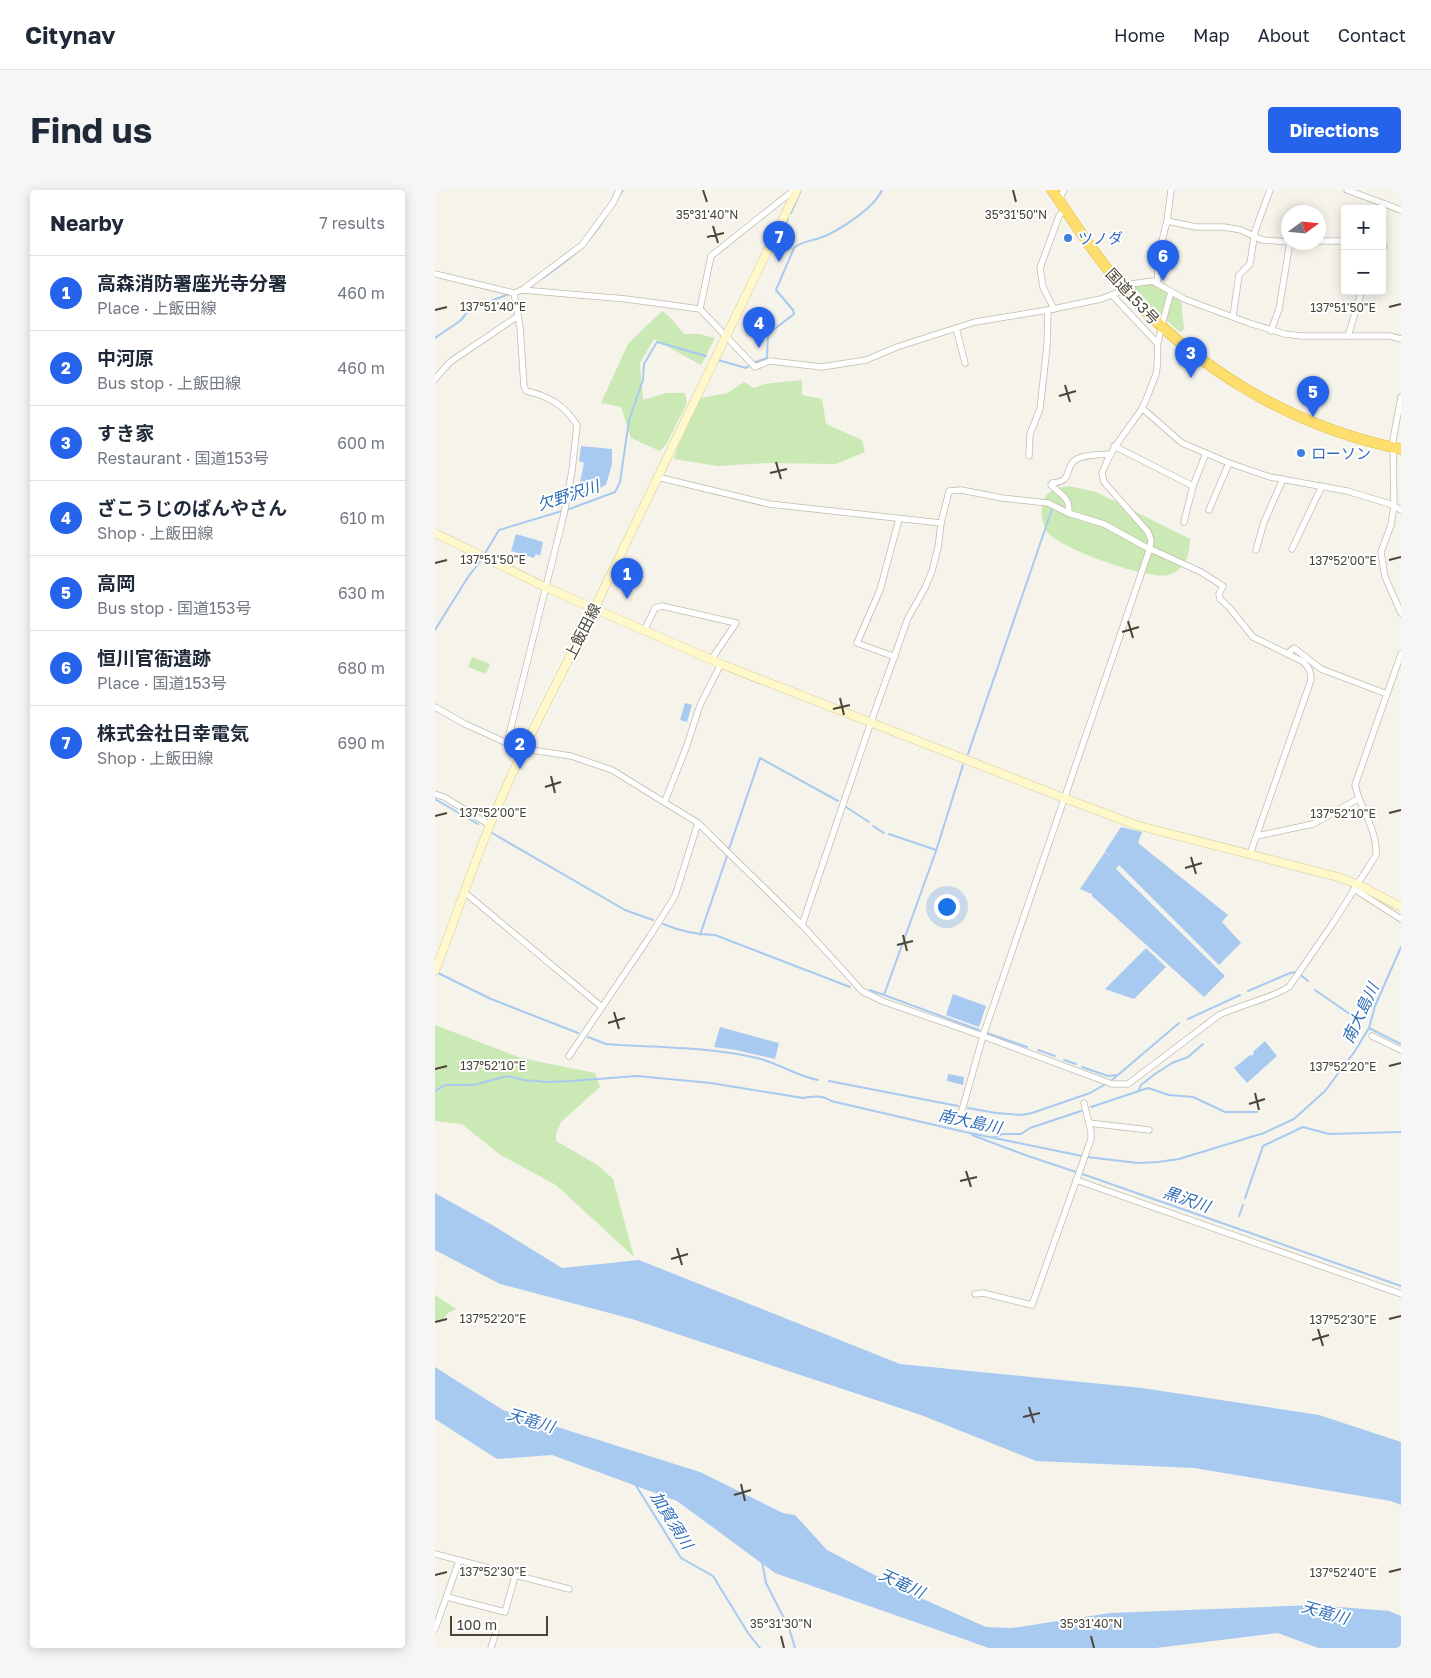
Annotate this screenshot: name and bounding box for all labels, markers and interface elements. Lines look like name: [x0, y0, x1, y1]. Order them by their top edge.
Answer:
text: Citynav: [25, 20, 115, 49]
text: Home: [1114, 24, 1165, 46]
text: Map: [1193, 24, 1230, 46]
text: About: [1258, 24, 1310, 46]
text: Contact: [1338, 24, 1406, 46]
button: Directions: [1268, 107, 1401, 153]
text: Find us: [30, 109, 152, 151]
north arrow: [1281, 205, 1326, 250]
map controls: [1341, 205, 1386, 295]
button: +: [1341, 205, 1386, 250]
text: 35°31'40"N: [676, 207, 738, 222]
text: 35°31'50"N: [985, 207, 1047, 222]
text: Nearby: [50, 210, 124, 236]
text: 7 results: [319, 213, 385, 233]
pin: 7: [763, 221, 795, 262]
place label: ツノダ: [1078, 229, 1123, 247]
marker: ツノダ: [1062, 232, 1074, 244]
pin: 6: [1147, 240, 1179, 281]
button: −: [1341, 250, 1386, 295]
street label: 国道153号: [1103, 264, 1163, 328]
text: 高森消防署座光寺分署: [97, 271, 287, 294]
text: 1: [62, 283, 70, 303]
text: 460 m: [337, 283, 385, 303]
text: Place · 上飯田線: [97, 298, 216, 318]
text: 137°51'40"E: [460, 299, 526, 314]
text: 137°51'50"E: [1310, 300, 1376, 315]
pin: 4: [743, 307, 775, 348]
pin: 3: [1175, 337, 1207, 378]
text: 中河原: [97, 346, 154, 369]
text: 2: [61, 358, 71, 378]
text: 460 m: [337, 358, 385, 378]
text: Bus stop · 上飯田線: [97, 373, 241, 393]
pin: 5: [1297, 376, 1329, 417]
text: すき家: [97, 421, 154, 444]
text: 3: [61, 433, 71, 453]
text: 600 m: [337, 433, 385, 453]
place label: ローソン: [1311, 444, 1371, 462]
marker: ローソン: [1295, 447, 1307, 459]
text: Restaurant · 国道153号: [97, 448, 269, 468]
water label: 欠野沢川: [534, 475, 603, 514]
text: ざこうじのぱんやさん: [97, 496, 287, 519]
text: 4: [61, 508, 71, 528]
text: 610 m: [339, 508, 385, 528]
text: Shop · 上飯田線: [97, 523, 213, 543]
text: 137°51'50"E: [460, 552, 526, 567]
text: 137°52'00"E: [1309, 553, 1377, 568]
pin: 1: [611, 558, 643, 599]
text: 高岡: [97, 571, 135, 594]
text: 5: [61, 583, 71, 603]
text: 630 m: [338, 583, 385, 603]
text: Bus stop · 国道153号: [97, 598, 251, 618]
street label: 上飯田線: [560, 600, 604, 662]
text: 恒川官衙遺跡: [97, 646, 211, 669]
text: 6: [61, 658, 71, 678]
text: 680 m: [337, 658, 385, 678]
text: Place · 国道153号: [97, 673, 227, 693]
text: 株式会社日幸電気: [97, 721, 249, 744]
pin: 2: [504, 728, 536, 769]
text: 7: [62, 733, 70, 753]
text: 690 m: [338, 733, 385, 753]
text: Shop · 上飯田線: [97, 748, 213, 768]
text: 137°52'00"E: [459, 805, 527, 820]
text: 137°52'10"E: [1310, 806, 1376, 821]
your location: [934, 894, 960, 920]
water label: 南大島川: [1337, 978, 1383, 1046]
text: 137°52'10"E: [460, 1058, 526, 1073]
text: 137°52'20"E: [1310, 1059, 1376, 1074]
water label: 南大島川: [937, 1105, 1005, 1138]
water label: 黒沢川: [1161, 1182, 1215, 1217]
text: 137°52'20"E: [460, 1311, 526, 1326]
text: 137°52'30"E: [1310, 1312, 1376, 1327]
water label: 天竜川: [505, 1403, 559, 1437]
water label: 加賀須川: [647, 1488, 698, 1554]
text: 137°52'30"E: [460, 1564, 526, 1579]
water label: 天竜川: [876, 1564, 930, 1603]
text: 137°52'40"E: [1309, 1565, 1377, 1580]
water label: 天竜川: [1299, 1596, 1353, 1629]
scale bar: [450, 1613, 547, 1636]
text: 100 m: [457, 1616, 497, 1633]
text: 35°31'30"N: [750, 1616, 812, 1631]
text: 35°31'40"N: [1060, 1616, 1122, 1631]

